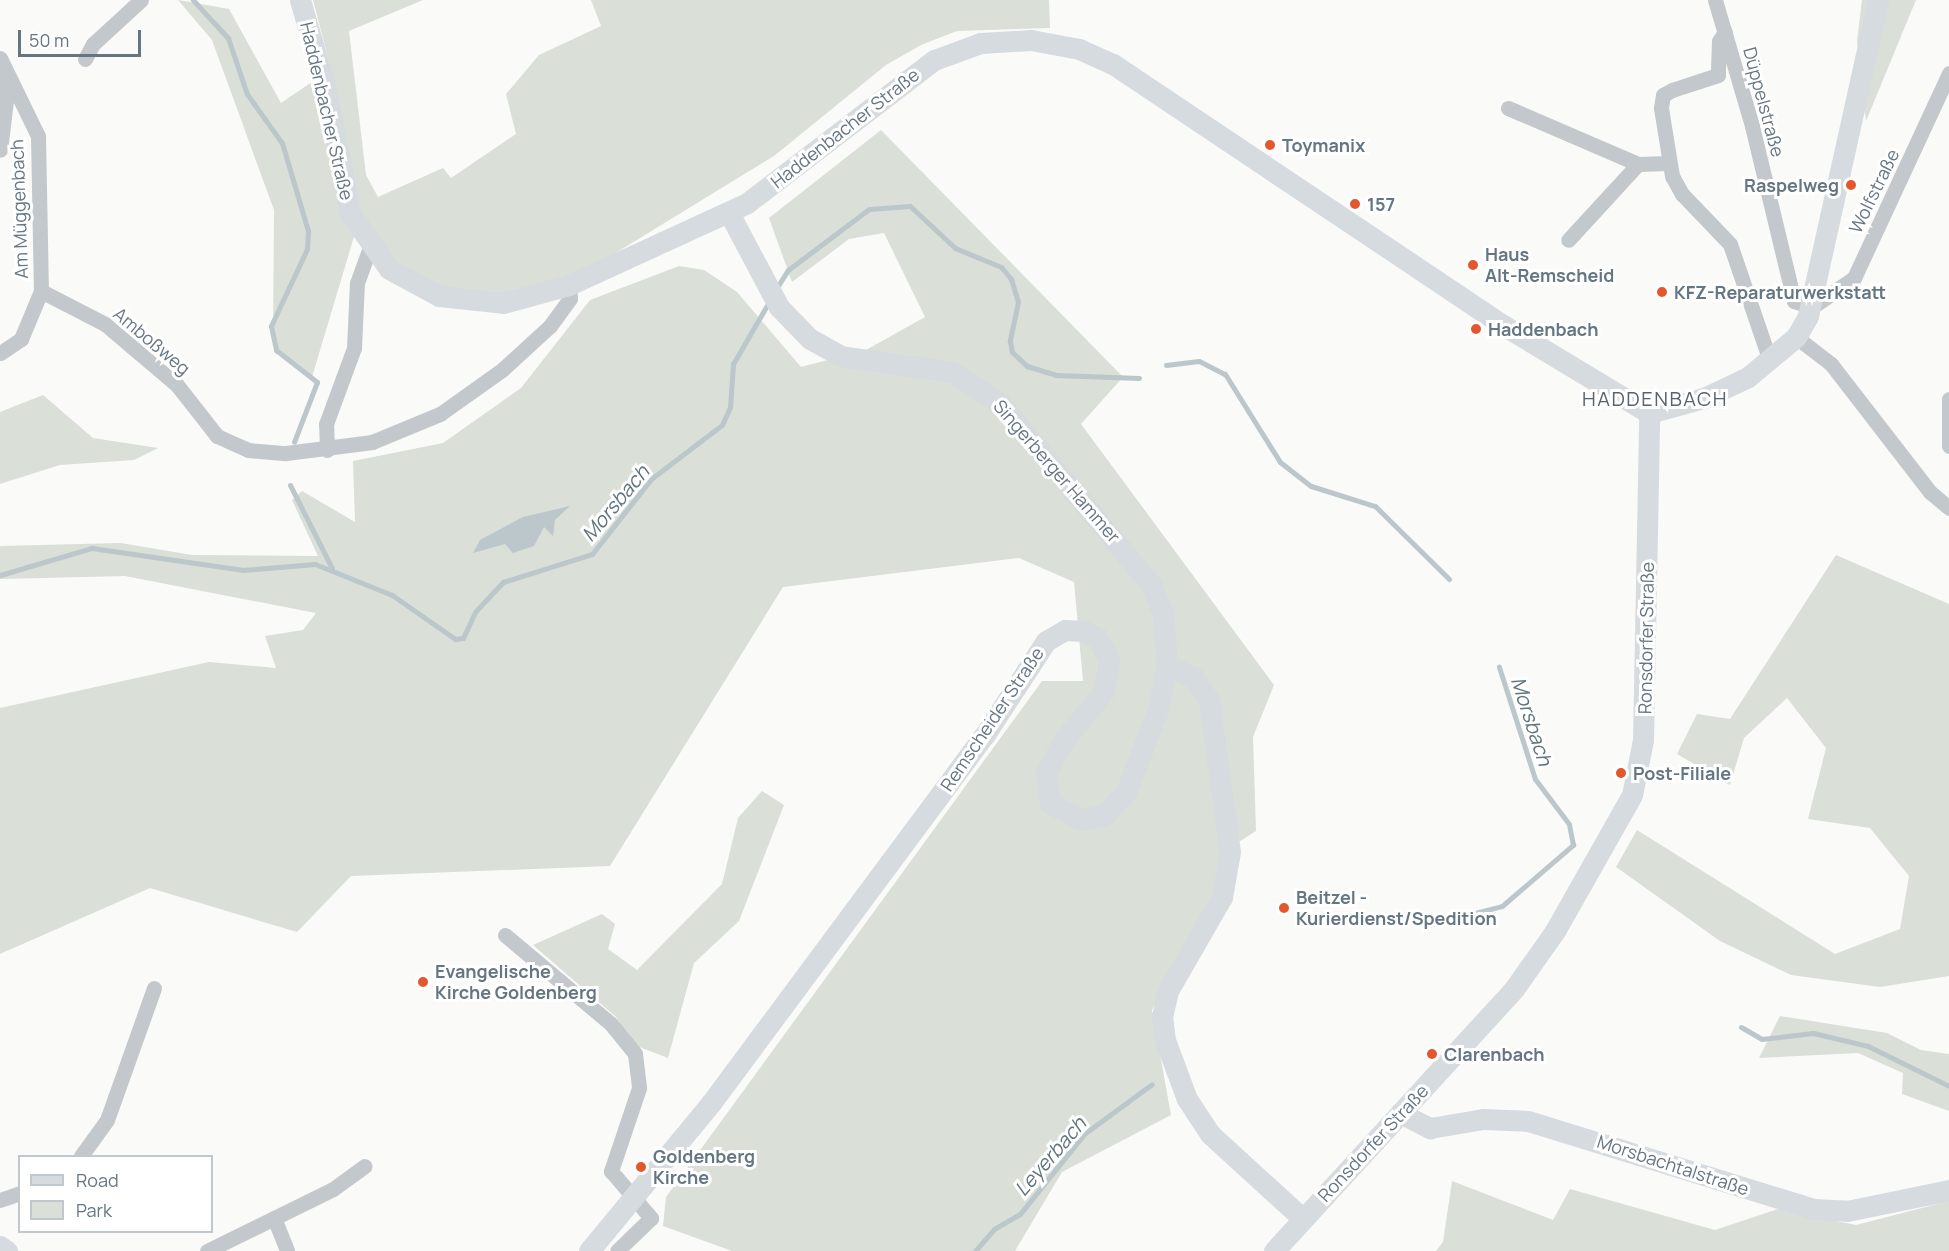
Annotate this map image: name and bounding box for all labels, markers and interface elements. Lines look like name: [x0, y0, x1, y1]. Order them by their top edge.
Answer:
scale bar: [21, 18, 144, 56]
street label: Haddenbacher Straße: [296, 20, 358, 202]
text: 50 m: [29, 28, 69, 52]
street label: Düppelstraße: [1739, 45, 1789, 159]
street label: Haddenbacher Straße: [767, 63, 923, 193]
place label: Toymanix: [1282, 134, 1365, 156]
marker: Toymanix: [1263, 138, 1277, 152]
street label: Am Müggenbach: [6, 139, 32, 279]
street label: Wolfstraße: [1844, 145, 1904, 237]
place label: Raspelweg: [1744, 174, 1839, 196]
marker: Raspelweg: [1844, 178, 1858, 192]
place label: 157: [1367, 193, 1395, 215]
marker: 157: [1348, 197, 1362, 211]
place label: Haus Alt-Remscheid: [1485, 244, 1614, 286]
marker: Haus Alt-Remscheid: [1466, 258, 1480, 272]
place label: KFZ-Reparaturwerkstatt: [1674, 281, 1886, 303]
marker: KFZ-Reparaturwerkstatt: [1655, 285, 1669, 299]
street label: Amboßweg: [109, 303, 195, 379]
place label: Haddenbach: [1488, 318, 1598, 340]
marker: Haddenbach: [1469, 322, 1483, 336]
district label: HADDENBACH: [1582, 386, 1728, 410]
street label: Singerberger Hammer: [989, 395, 1125, 547]
water label: Morsbach: [576, 460, 654, 546]
street label: Ronsdorfer Straße: [1634, 562, 1658, 714]
street label: Remscheider Straße: [936, 643, 1048, 795]
water label: Morsbach: [1506, 674, 1558, 768]
place label: Post-Filiale: [1633, 762, 1731, 784]
marker: Post-Filiale: [1614, 766, 1628, 780]
place label: Beitzel - Kurierdienst/Spedition: [1296, 887, 1497, 930]
marker: Beitzel - Kurierdienst/Spedition: [1277, 901, 1291, 915]
place label: Evangelische Kirche Goldenberg: [435, 961, 597, 1004]
marker: Evangelische Kirche Goldenberg: [416, 975, 430, 989]
place label: Clarenbach: [1444, 1043, 1545, 1065]
marker: Clarenbach: [1425, 1047, 1439, 1061]
street label: Ronsdorfer Straße: [1313, 1080, 1433, 1206]
water label: Leyerbach: [1009, 1112, 1091, 1200]
street label: Morsbachtalstraße: [1594, 1130, 1752, 1200]
place label: Goldenberg Kirche: [653, 1146, 755, 1188]
legend: [18, 1155, 213, 1233]
marker: Goldenberg Kirche: [634, 1160, 648, 1174]
text: Road: [76, 1168, 119, 1192]
text: Park: [76, 1198, 112, 1222]

